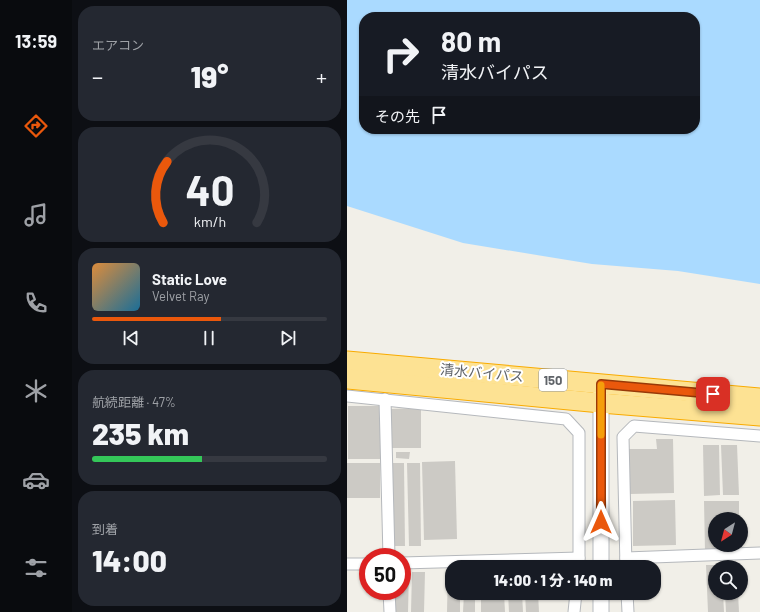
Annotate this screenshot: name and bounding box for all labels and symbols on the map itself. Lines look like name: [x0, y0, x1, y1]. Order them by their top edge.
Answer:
street label: 清水バイパス: [440, 360, 524, 385]
road number: 150: [539, 369, 567, 391]
pin: [696, 377, 730, 411]
position arrow: [580, 501, 622, 543]
north arrow: [708, 512, 748, 552]
speed limit sign: 50: [359, 548, 411, 600]

